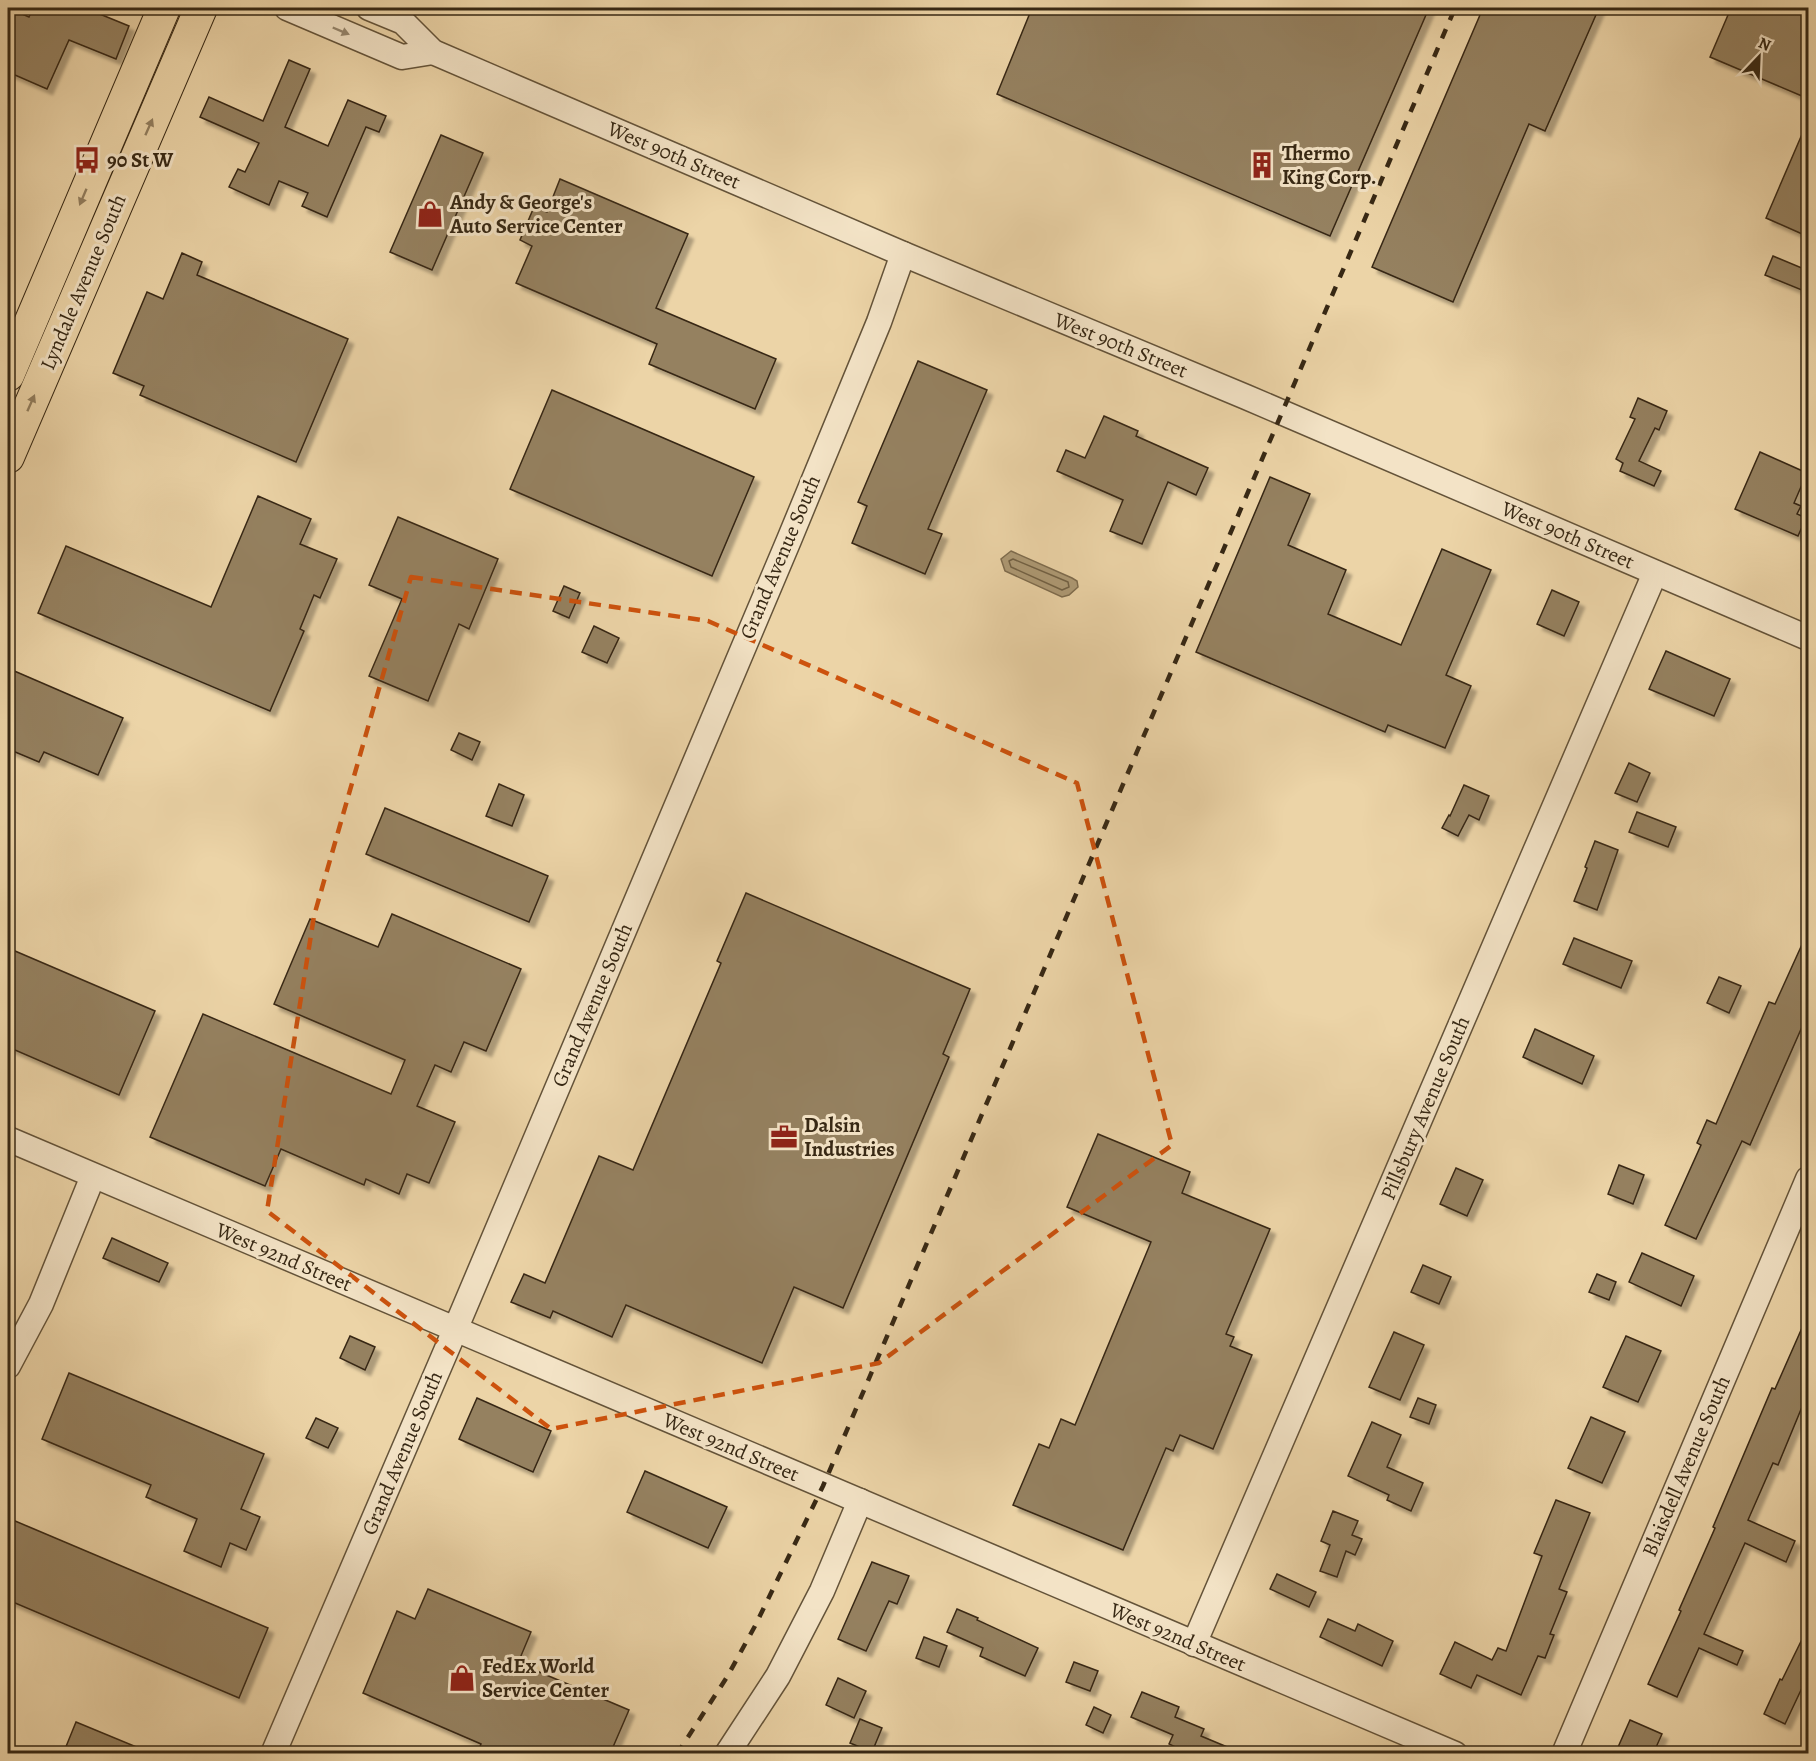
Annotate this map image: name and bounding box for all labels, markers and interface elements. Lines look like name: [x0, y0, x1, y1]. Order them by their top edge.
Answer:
one-way arrow: [332, 27, 350, 36]
north arrow: [1729, 27, 1789, 87]
text: N: [1755, 32, 1774, 57]
street label: West 90th Street: [602, 114, 745, 196]
one-way arrow: [144, 118, 154, 136]
place label: Thermo King Corp.: [1282, 139, 1376, 191]
bus stop icon: 90 St W: [72, 145, 102, 175]
place label: 90 St W: [107, 146, 174, 174]
building icon: Thermo King Corp.: [1247, 150, 1277, 180]
one-way arrow: [79, 188, 88, 205]
place label: Andy & George's Auto Service Center: [449, 188, 623, 240]
street label: Lyndale Avenue South: [33, 190, 133, 374]
shop icon: Andy & George's Auto Service Center: [415, 199, 445, 229]
street label: West 90th Street: [1049, 305, 1192, 385]
one-way arrow: [27, 394, 36, 412]
street label: Grand Avenue South: [733, 471, 827, 643]
street label: West 90th Street: [1496, 494, 1639, 576]
street label: Grand Avenue South: [545, 919, 639, 1091]
street label: Pillsbury Avenue South: [1374, 1012, 1476, 1204]
place label: Dalsin Industries: [804, 1111, 895, 1163]
office icon: Dalsin Industries: [769, 1122, 799, 1152]
street label: West 92nd Street: [211, 1215, 356, 1298]
street label: Grand Avenue South: [355, 1367, 449, 1539]
street label: Blaisdell Avenue South: [1635, 1371, 1737, 1561]
street label: West 92nd Street: [658, 1405, 803, 1488]
street label: West 92nd Street: [1105, 1595, 1250, 1678]
place label: FedEx World Service Center: [482, 1652, 609, 1704]
shop icon: FedEx World Service Center: [447, 1663, 477, 1693]

